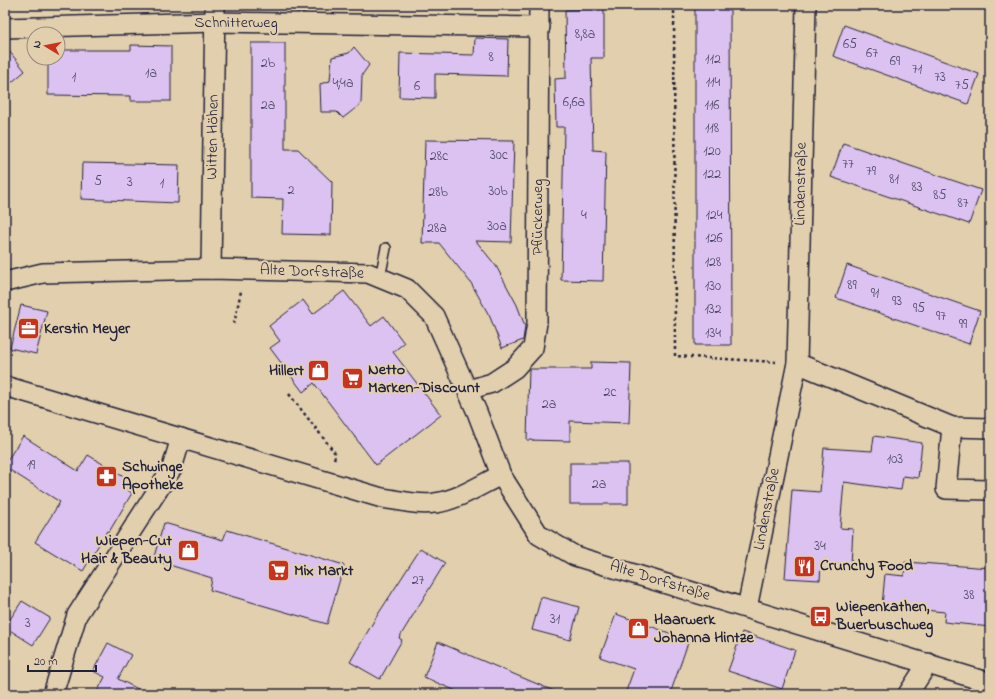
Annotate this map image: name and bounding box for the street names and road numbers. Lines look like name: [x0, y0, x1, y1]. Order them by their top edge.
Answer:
street label: Schnitterweg: [194, 11, 278, 35]
street label: Witten Höhen: [200, 94, 226, 180]
street label: Lindenstraße: [788, 141, 814, 226]
street label: Pflückerweg: [526, 179, 550, 255]
street label: Alte Dorfstraße: [260, 258, 365, 286]
street label: Lindenstraße: [747, 465, 787, 552]
street label: Alte Dorfstraße: [607, 554, 714, 608]

